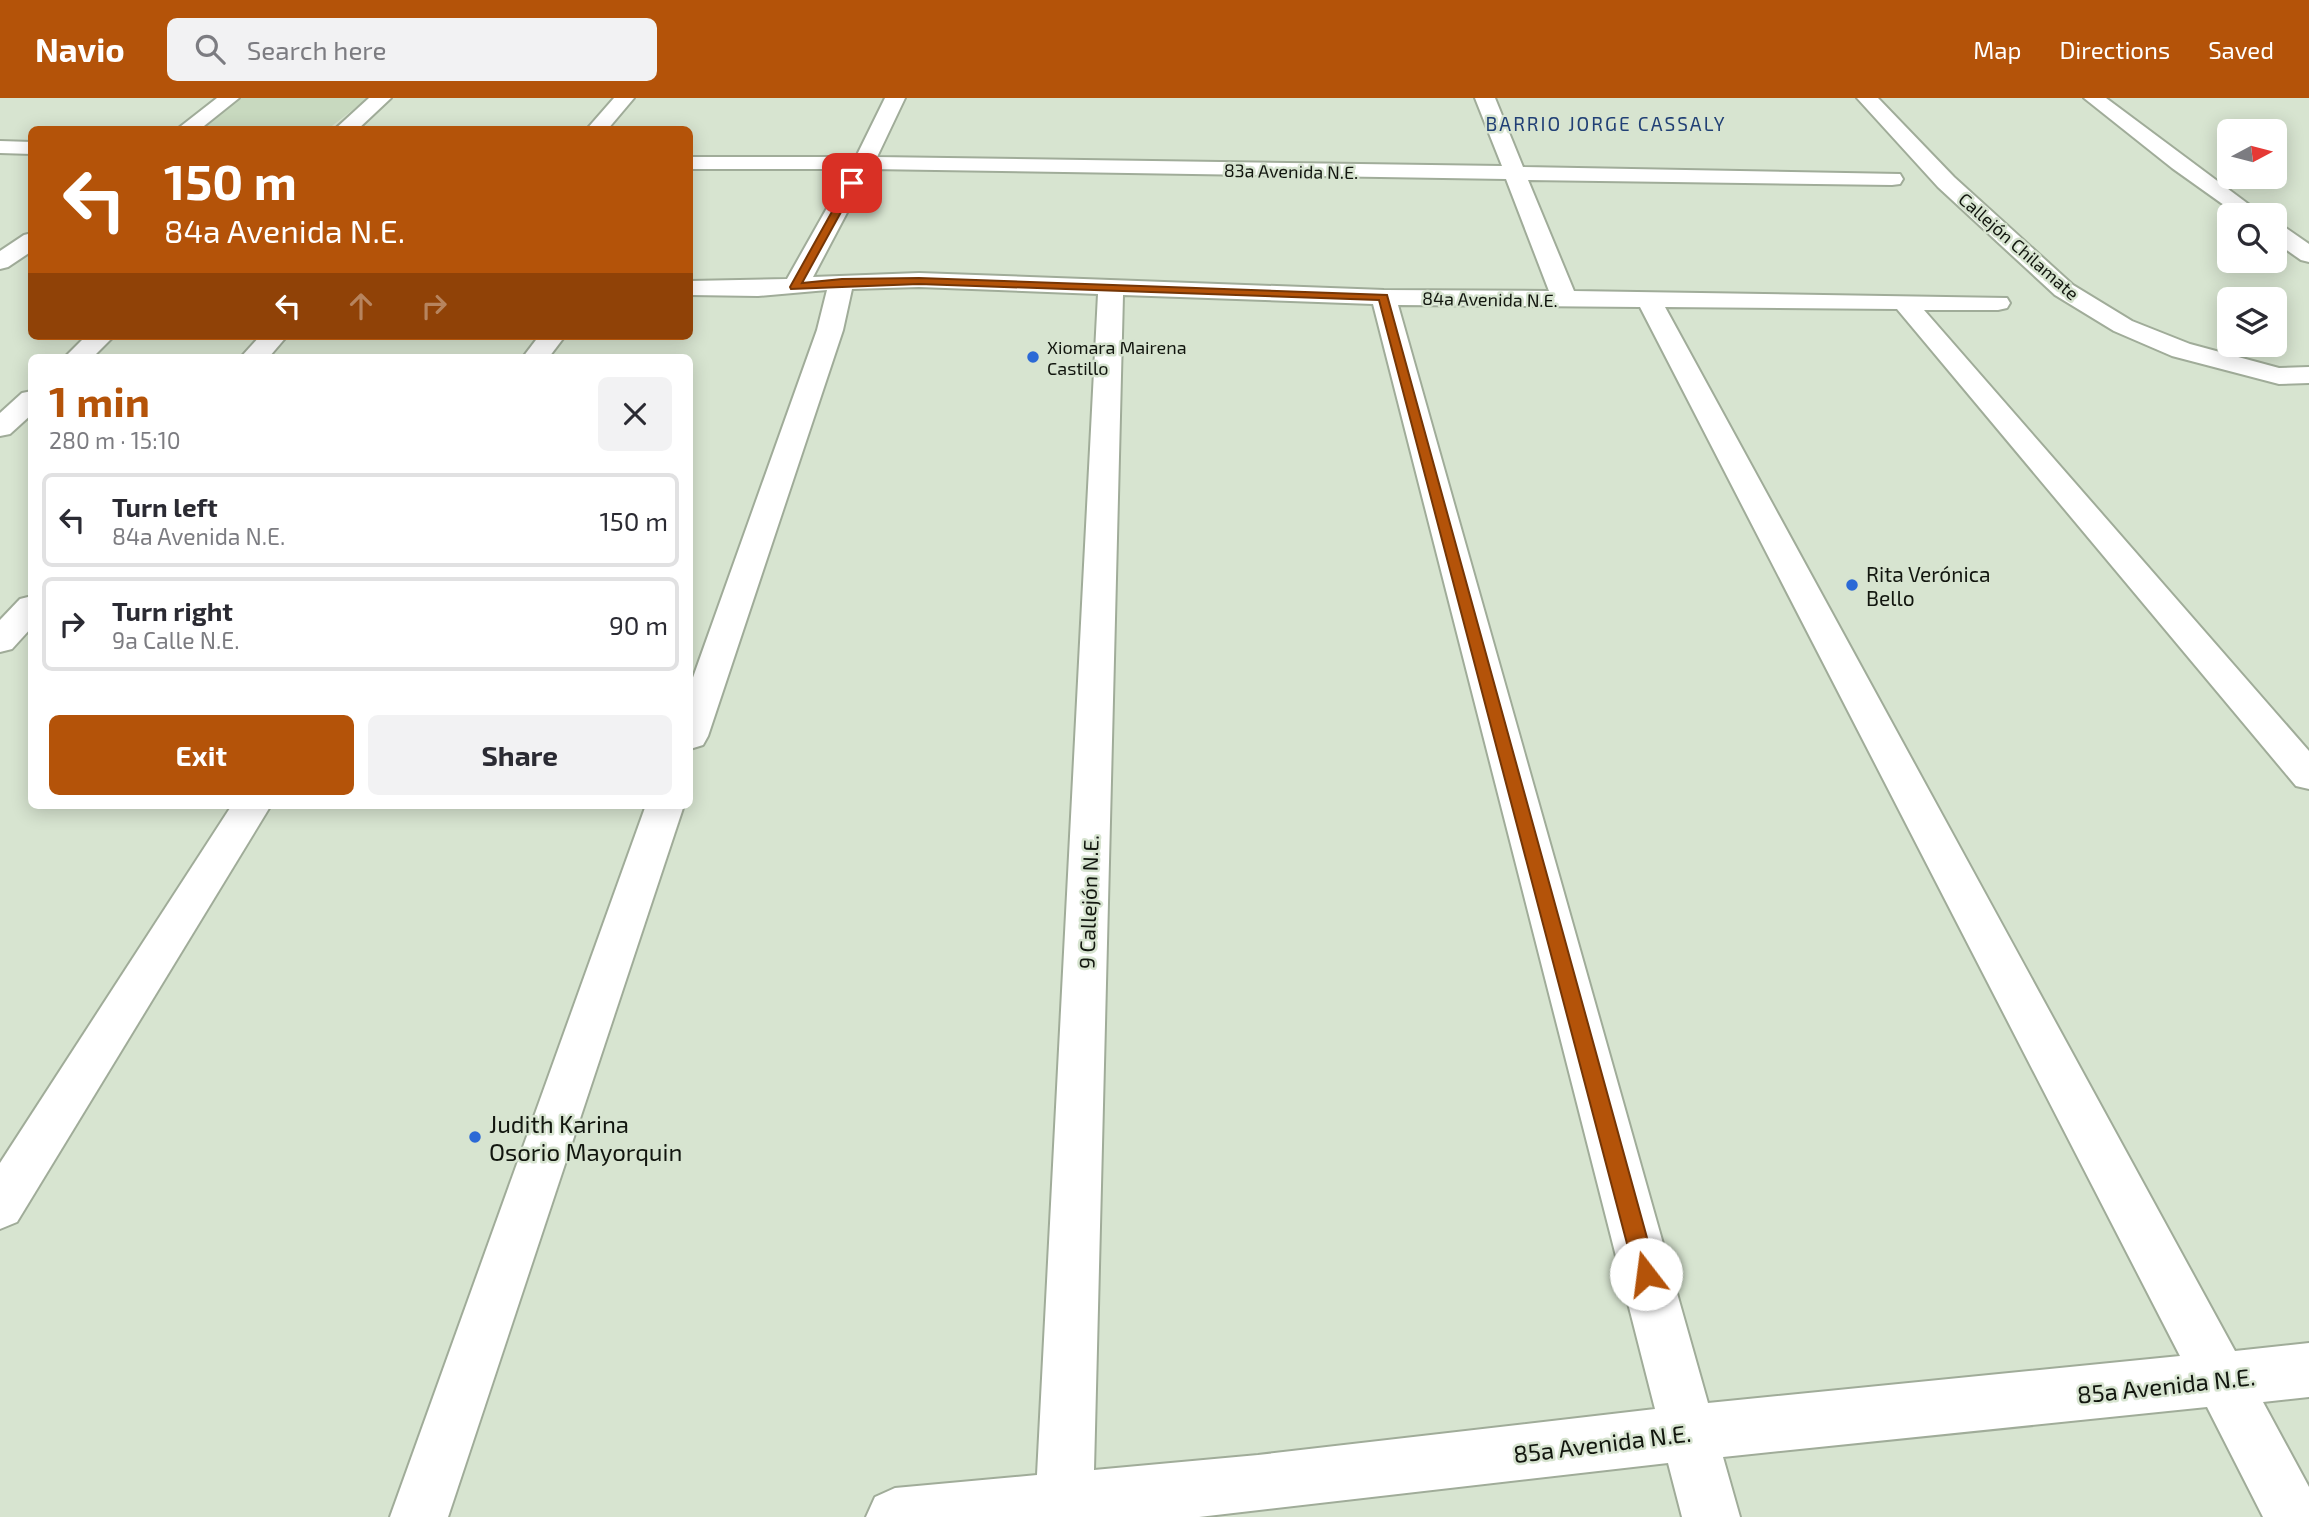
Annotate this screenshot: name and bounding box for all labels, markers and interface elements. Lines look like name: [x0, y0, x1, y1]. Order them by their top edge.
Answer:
search box: [167, 18, 657, 81]
text: Navio: [35, 29, 125, 69]
icon: search: [191, 30, 229, 68]
text: Search here: [247, 34, 386, 65]
text: Map: [1973, 35, 2021, 64]
text: Directions: [2059, 35, 2170, 64]
text: Saved: [2208, 35, 2274, 64]
district label: BARRIO JORGE CASSALY: [1486, 112, 1726, 135]
north arrow: [2217, 119, 2287, 189]
map controls: [2217, 119, 2287, 357]
text: 150 m: [164, 151, 297, 210]
pin: [822, 153, 882, 213]
icon: left: [49, 154, 140, 245]
street label: 83a Avenida N.E.: [1224, 159, 1358, 183]
icon: arrive: [833, 164, 871, 202]
street label: Callejón Chilamate: [1954, 188, 2084, 304]
button: search: [2217, 203, 2287, 273]
text: 84a Avenida N.E.: [164, 211, 405, 249]
icon: left: [269, 287, 307, 325]
icon: ahead: [342, 287, 380, 325]
icon: right: [415, 287, 453, 325]
street label: 84a Avenida N.E.: [1422, 287, 1558, 311]
button: layers: [2217, 287, 2287, 357]
place label: Xiomara Mairena Castillo: [1047, 336, 1187, 379]
marker: Xiomara Mairena Castillo: [1025, 349, 1041, 365]
text: 1 min: [49, 375, 150, 425]
button: close: [598, 377, 672, 451]
text: 280 m · 15:10: [49, 426, 181, 454]
text: Turn left: [112, 491, 218, 522]
icon: left: [53, 501, 91, 539]
text: 150 m: [599, 505, 668, 536]
text: 84a Avenida N.E.: [112, 522, 285, 550]
place label: Rita Verónica Bello: [1866, 561, 1990, 610]
marker: Rita Verónica Bello: [1844, 577, 1860, 593]
text: Turn right: [112, 595, 233, 626]
icon: right: [53, 605, 91, 643]
text: 90 m: [609, 609, 668, 640]
text: 9a Calle N.E.: [112, 626, 239, 654]
button: Exit: [49, 715, 354, 795]
button: Share: [368, 715, 672, 795]
street label: 9 Callejón N.E.: [1073, 835, 1104, 970]
place label: Judith Karina Osorio Mayorquin: [489, 1109, 682, 1166]
marker: Judith Karina Osorio Mayorquin: [467, 1129, 483, 1145]
position arrow: [1609, 1237, 1683, 1311]
street label: 85a Avenida N.E.: [2076, 1361, 2256, 1409]
street label: 85a Avenida N.E.: [1511, 1418, 1693, 1468]

